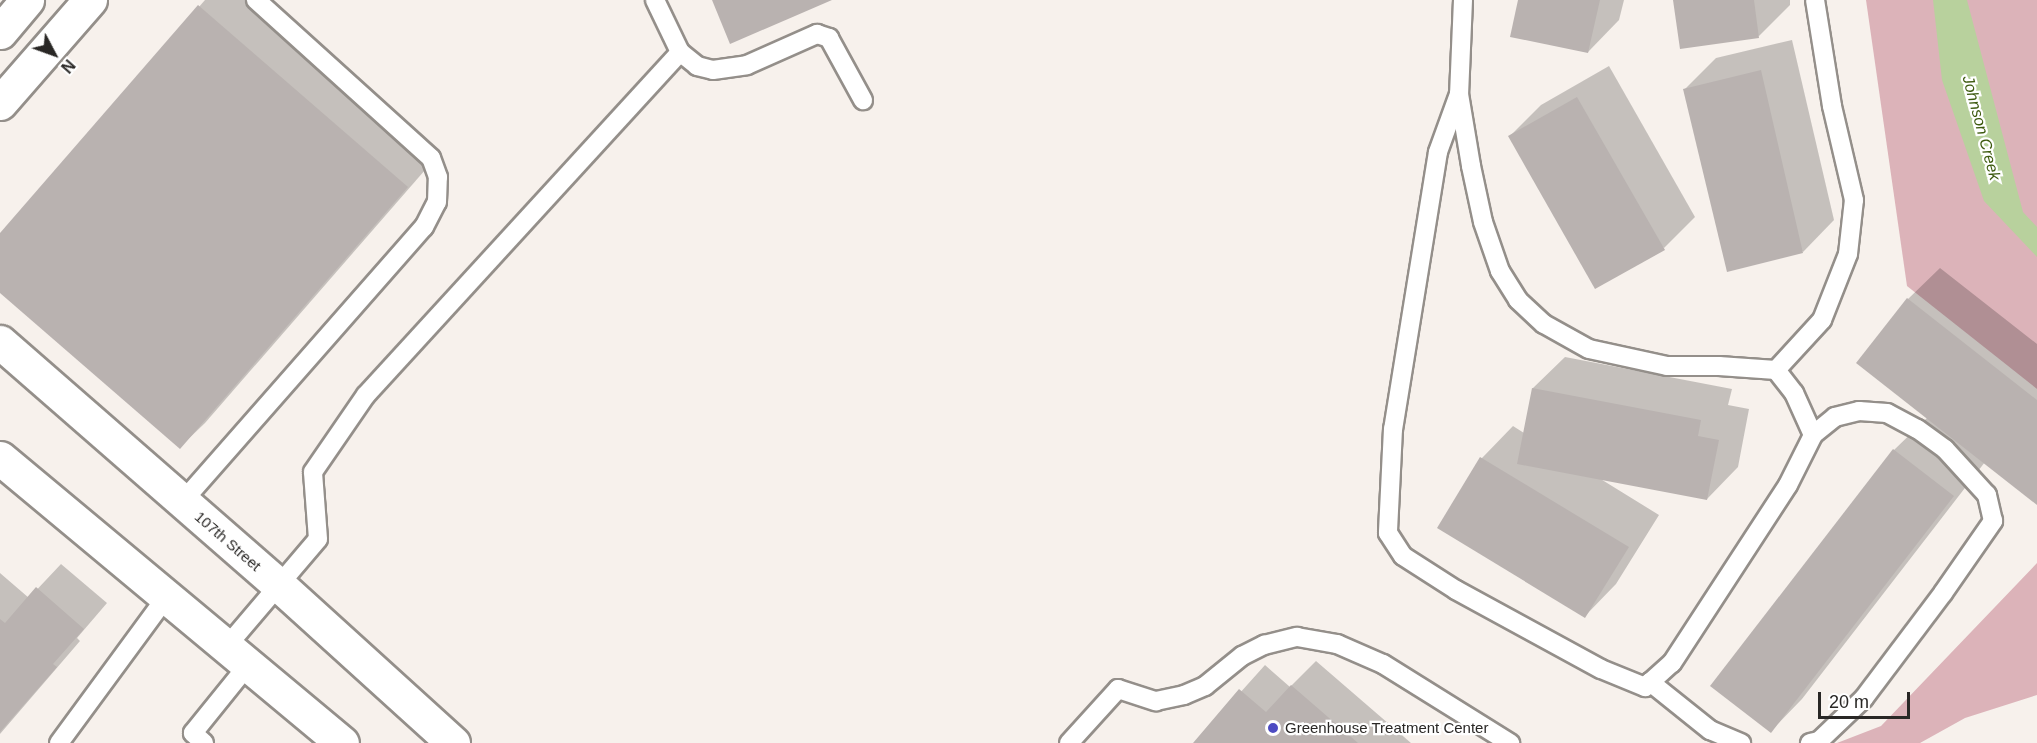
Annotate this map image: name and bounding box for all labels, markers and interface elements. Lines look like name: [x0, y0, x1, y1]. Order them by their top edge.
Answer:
north arrow: [24, 24, 84, 84]
text: N: [58, 56, 78, 76]
water label: Johnson Creek: [1958, 74, 2004, 182]
street label: 107th Street: [191, 507, 265, 575]
scale bar: [1821, 680, 1912, 718]
text: 20 m: [1829, 692, 1869, 712]
place label: Greenhouse Treatment Center: [1285, 719, 1489, 737]
marker: Greenhouse Treatment Center: [1266, 721, 1280, 735]

